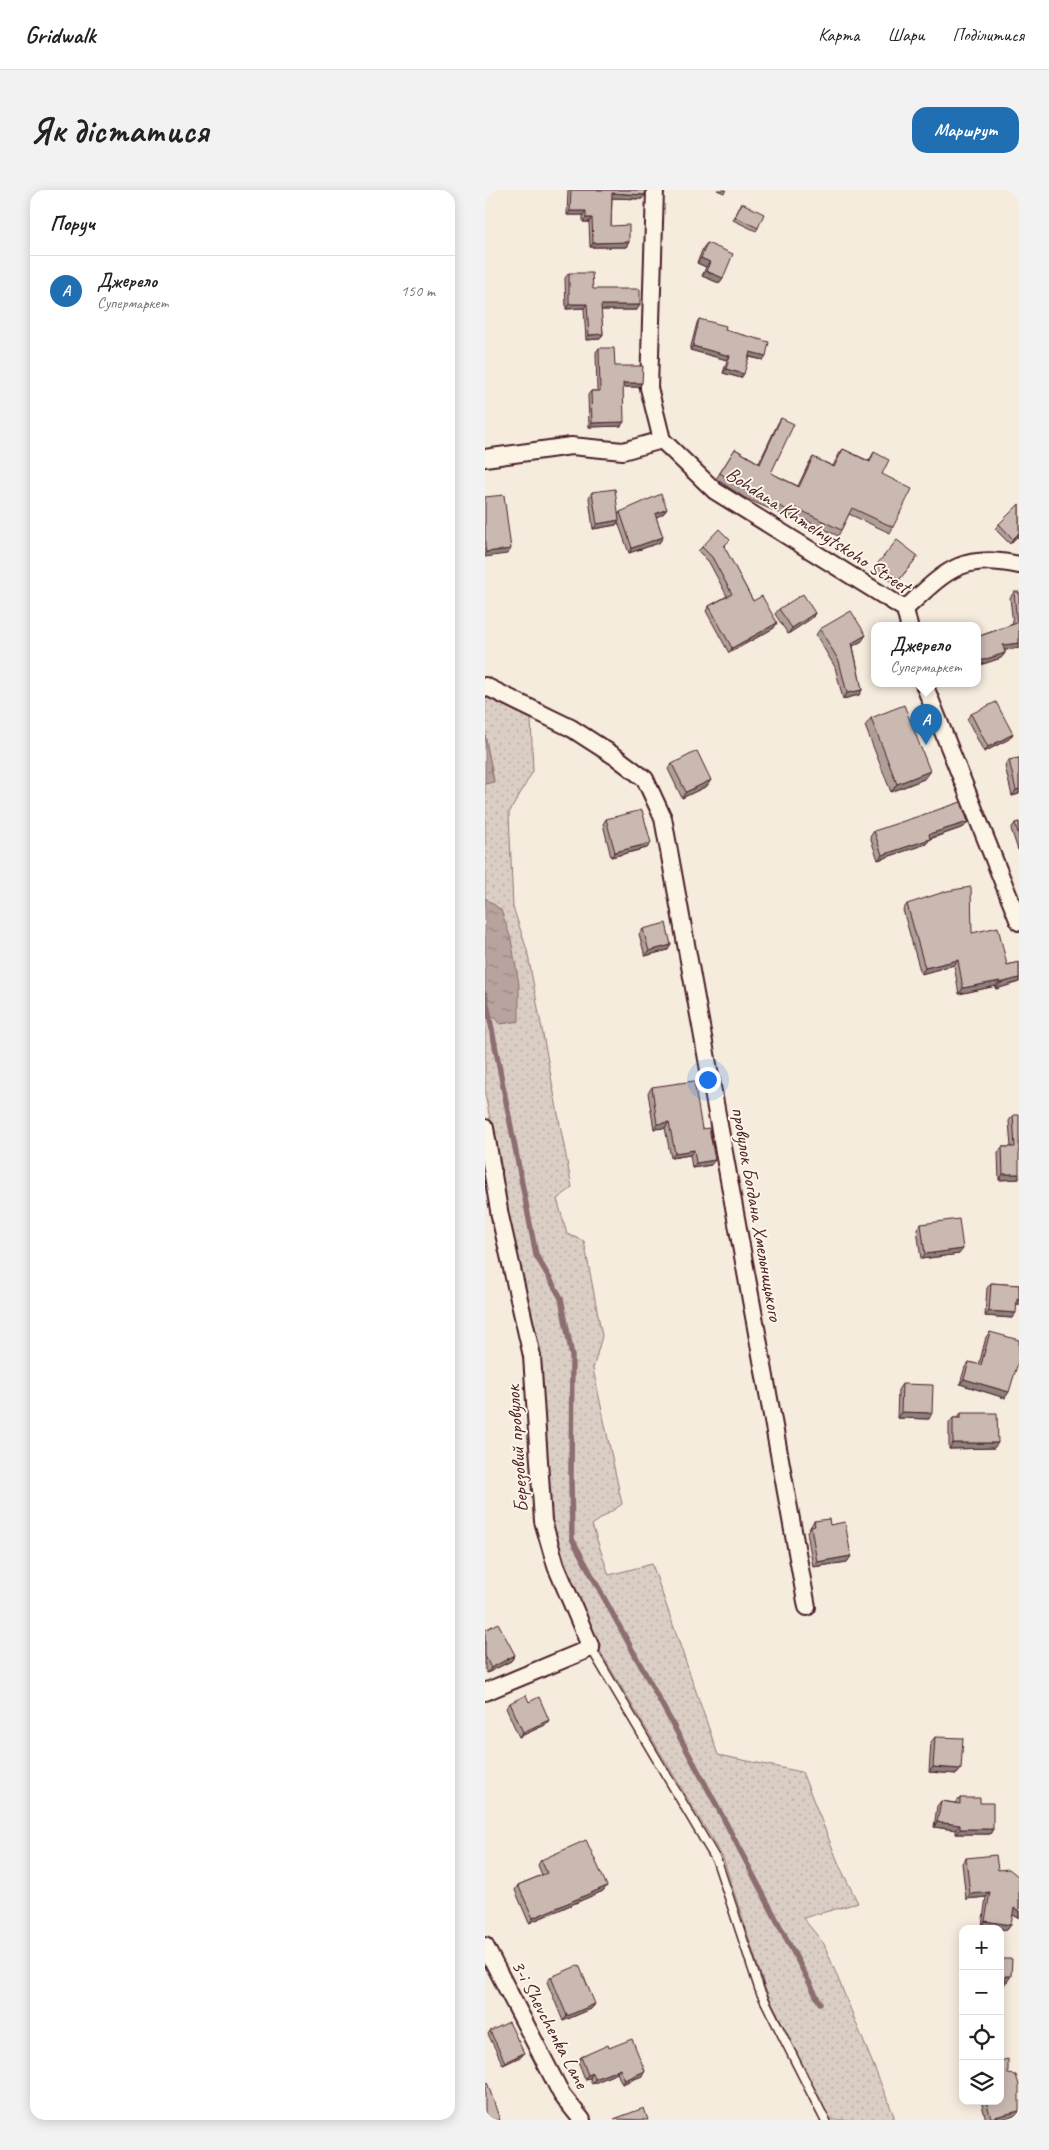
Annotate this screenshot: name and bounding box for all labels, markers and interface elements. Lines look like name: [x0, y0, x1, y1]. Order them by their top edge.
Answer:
text: Gridwalk: [25, 20, 95, 50]
text: Карта: [818, 24, 859, 46]
text: Шари: [887, 24, 924, 46]
text: Поділитися: [952, 24, 1024, 46]
button: Маршрут: [912, 107, 1019, 153]
text: Як дістатися: [30, 108, 208, 153]
text: Поруч: [50, 210, 95, 236]
text: Джерело: [97, 269, 157, 293]
text: A: [62, 281, 70, 301]
text: 150 m: [401, 281, 435, 301]
text: Супермаркет: [97, 293, 168, 313]
street label: Bohdana Khmelnytskoho Street: [721, 461, 918, 601]
popup: [871, 622, 981, 687]
text: Джерело: [890, 633, 951, 657]
text: Супермаркет: [890, 657, 962, 677]
pin: A: [910, 704, 942, 745]
your location: [695, 1067, 721, 1093]
street label: провулок Богдана Хмельницького: [726, 1105, 788, 1324]
street label: Березовий провулок: [500, 1383, 534, 1513]
map controls: [959, 1925, 1004, 2105]
button: +: [959, 1925, 1004, 1970]
street label: 3-i Shevchenka Lane: [506, 1956, 595, 2094]
button: −: [959, 1970, 1004, 2015]
button: locate: [959, 2015, 1004, 2060]
button: layers: [959, 2060, 1004, 2105]

